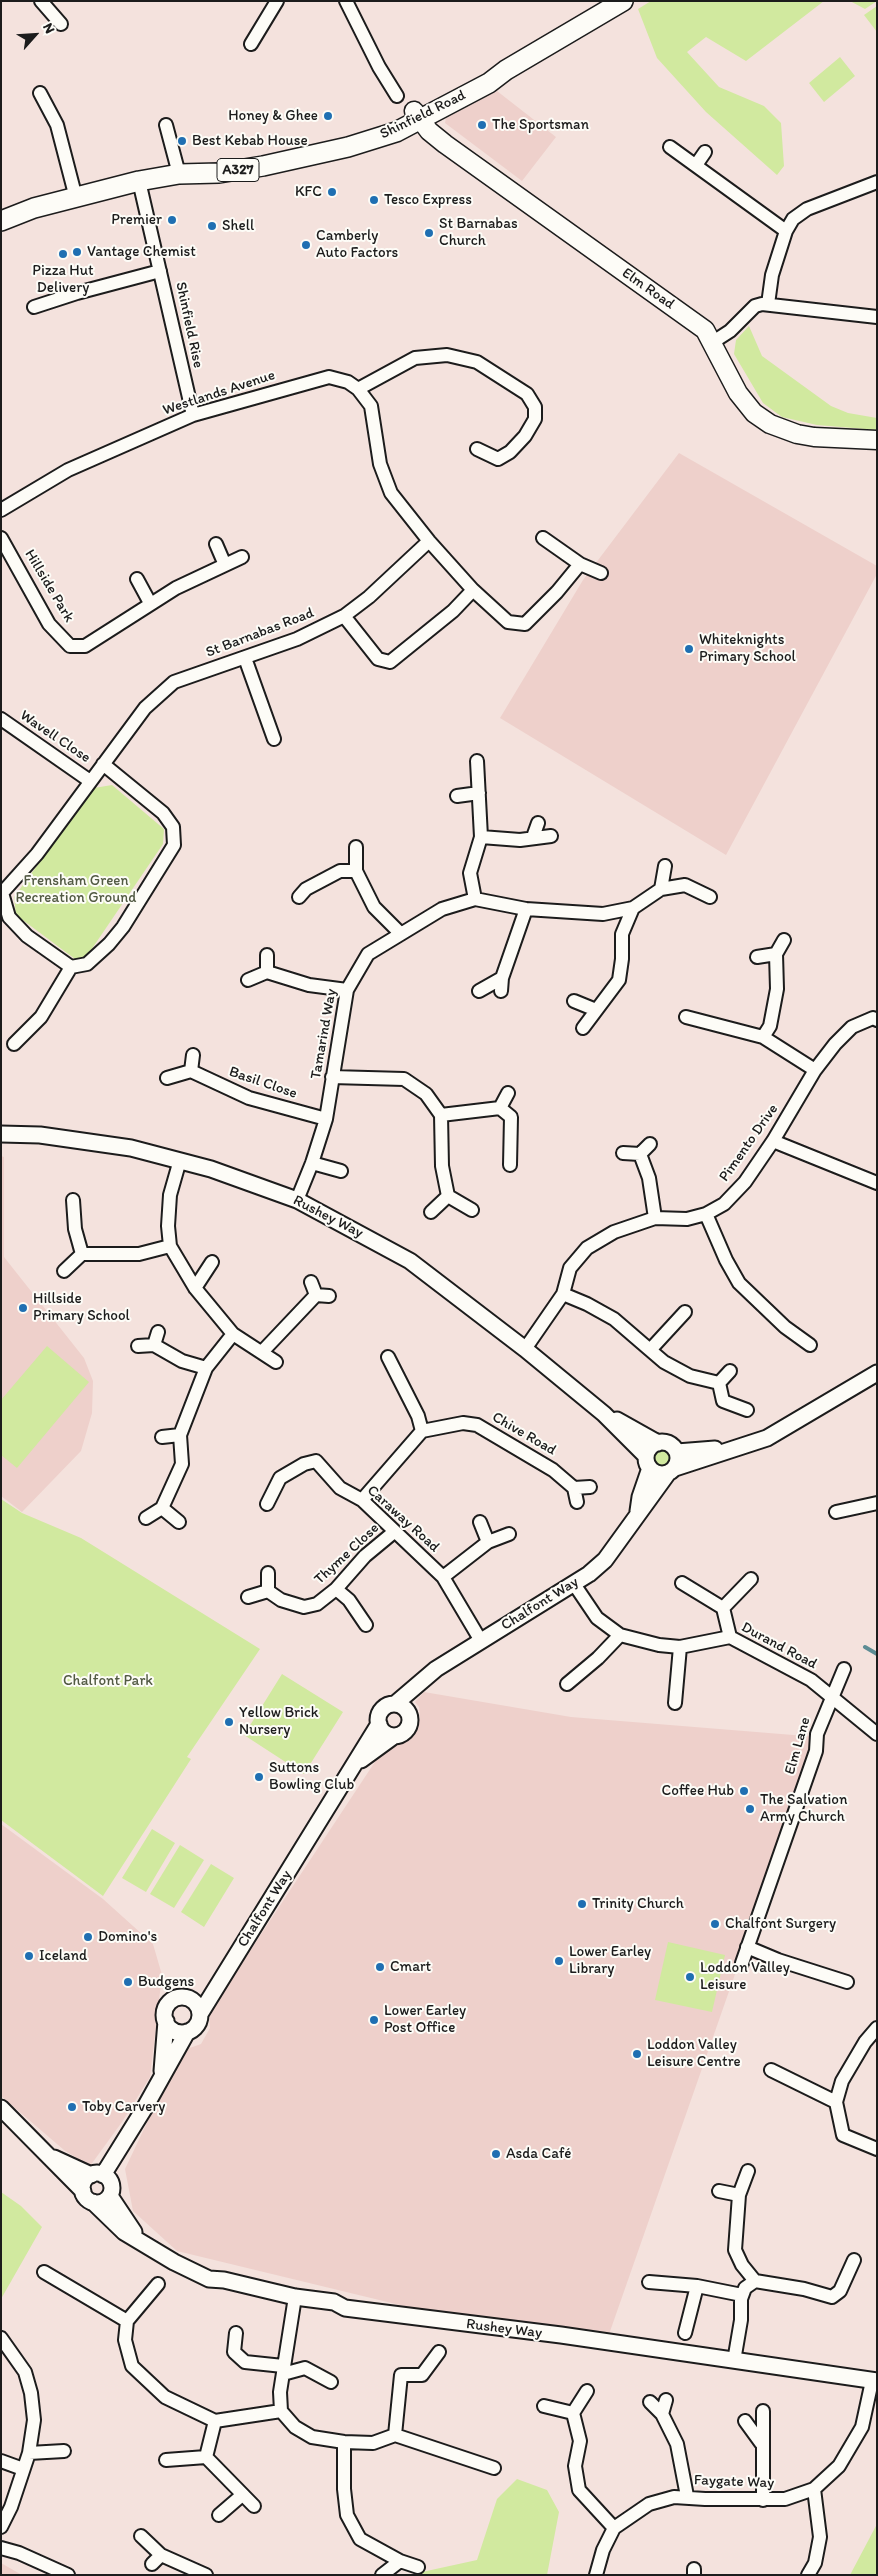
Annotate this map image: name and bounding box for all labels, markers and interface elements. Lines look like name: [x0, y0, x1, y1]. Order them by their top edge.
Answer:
north arrow: [10, 10, 60, 60]
text: N: [39, 20, 59, 36]
street label: Shinfield Road: [377, 86, 469, 144]
place label: Honey & Ghee: [228, 107, 318, 125]
marker: Honey & Ghee: [322, 110, 334, 122]
place label: The Sportsman: [492, 116, 589, 134]
marker: The Sportsman: [476, 119, 488, 131]
place label: Best Kebab House: [192, 132, 308, 150]
marker: Best Kebab House: [176, 135, 188, 147]
road number: A327: [217, 158, 259, 182]
place label: KFC: [295, 183, 322, 201]
marker: KFC: [326, 186, 338, 198]
place label: Tesco Express: [384, 191, 472, 209]
marker: Tesco Express: [368, 194, 380, 206]
place label: Premier: [111, 211, 162, 229]
marker: Premier: [166, 214, 178, 226]
place label: St Barnabas Church: [439, 215, 518, 250]
place label: Shell: [222, 217, 254, 235]
marker: Shell: [206, 220, 218, 232]
place label: Camberly Auto Factors: [316, 227, 398, 262]
marker: St Barnabas Church: [423, 227, 435, 239]
marker: Camberly Auto Factors: [300, 239, 312, 251]
place label: Vantage Chemist: [87, 243, 196, 261]
marker: Vantage Chemist: [71, 246, 83, 258]
marker: Pizza Hut Delivery: [57, 248, 69, 260]
place label: Pizza Hut Delivery: [32, 262, 94, 297]
street label: Elm Road: [618, 264, 678, 314]
street label: Shinfield Rise: [171, 280, 207, 370]
street label: Westlands Avenue: [161, 366, 277, 420]
street label: Hillside Park: [20, 546, 78, 626]
street label: St Barnabas Road: [203, 604, 317, 662]
place label: Whiteknights Primary School: [699, 631, 796, 666]
marker: Whiteknights Primary School: [683, 643, 695, 655]
street label: Wavell Close: [16, 707, 94, 767]
park label: Frensham Green Recreation Ground: [15, 872, 137, 907]
street label: Tamarind Way: [307, 987, 341, 1081]
street label: Basil Close: [226, 1063, 300, 1103]
street label: Pimento Drive: [716, 1101, 782, 1185]
street label: Rushey Way: [290, 1192, 366, 1242]
place label: Hillside Primary School: [33, 1290, 130, 1325]
marker: Hillside Primary School: [17, 1302, 29, 1314]
street label: Chive Road: [489, 1408, 559, 1460]
street label: Caraway Road: [363, 1482, 443, 1556]
street label: Thyme Close: [311, 1519, 383, 1589]
street label: Chalfont Way: [498, 1573, 582, 1635]
street label: Durand Road: [738, 1618, 820, 1674]
park label: Chalfont Park: [63, 1672, 153, 1690]
place label: Yellow Brick Nursery: [239, 1704, 318, 1739]
street label: Elm Lane: [781, 1715, 815, 1777]
marker: Yellow Brick Nursery: [223, 1716, 235, 1728]
place label: Suttons Bowling Club: [269, 1759, 354, 1794]
marker: Suttons Bowling Club: [253, 1771, 265, 1783]
place label: Coffee Hub: [662, 1782, 734, 1800]
marker: Coffee Hub: [738, 1785, 750, 1797]
place label: The Salvation Army Church: [760, 1791, 847, 1826]
marker: The Salvation Army Church: [744, 1803, 756, 1815]
street label: Chalfont Way: [234, 1867, 296, 1951]
place label: Trinity Church: [592, 1895, 684, 1913]
marker: Trinity Church: [576, 1898, 588, 1910]
place label: Chalfont Surgery: [725, 1915, 836, 1933]
marker: Chalfont Surgery: [709, 1918, 721, 1930]
place label: Domino's: [98, 1928, 157, 1946]
marker: Domino's: [82, 1931, 94, 1943]
place label: Lower Earley Library: [569, 1943, 651, 1978]
place label: Iceland: [39, 1947, 87, 1965]
marker: Iceland: [23, 1950, 35, 1962]
marker: Lower Earley Library: [553, 1955, 565, 1967]
place label: Cmart: [390, 1958, 431, 1976]
place label: Loddon Valley Leisure: [700, 1959, 790, 1994]
marker: Cmart: [374, 1961, 386, 1973]
marker: Loddon Valley Leisure: [684, 1971, 696, 1983]
place label: Budgens: [138, 1973, 194, 1991]
marker: Budgens: [122, 1976, 134, 1988]
place label: Lower Earley Post Office: [384, 2002, 466, 2037]
marker: Lower Earley Post Office: [368, 2014, 380, 2026]
place label: Loddon Valley Leisure Centre: [647, 2036, 741, 2071]
marker: Loddon Valley Leisure Centre: [631, 2048, 643, 2060]
place label: Toby Carvery: [82, 2098, 165, 2116]
marker: Toby Carvery: [66, 2101, 78, 2113]
place label: Asda Café: [506, 2145, 571, 2163]
marker: Asda Café: [490, 2148, 502, 2160]
street label: Rushey Way: [465, 2315, 543, 2343]
street label: Faygate Way: [694, 2472, 774, 2492]

